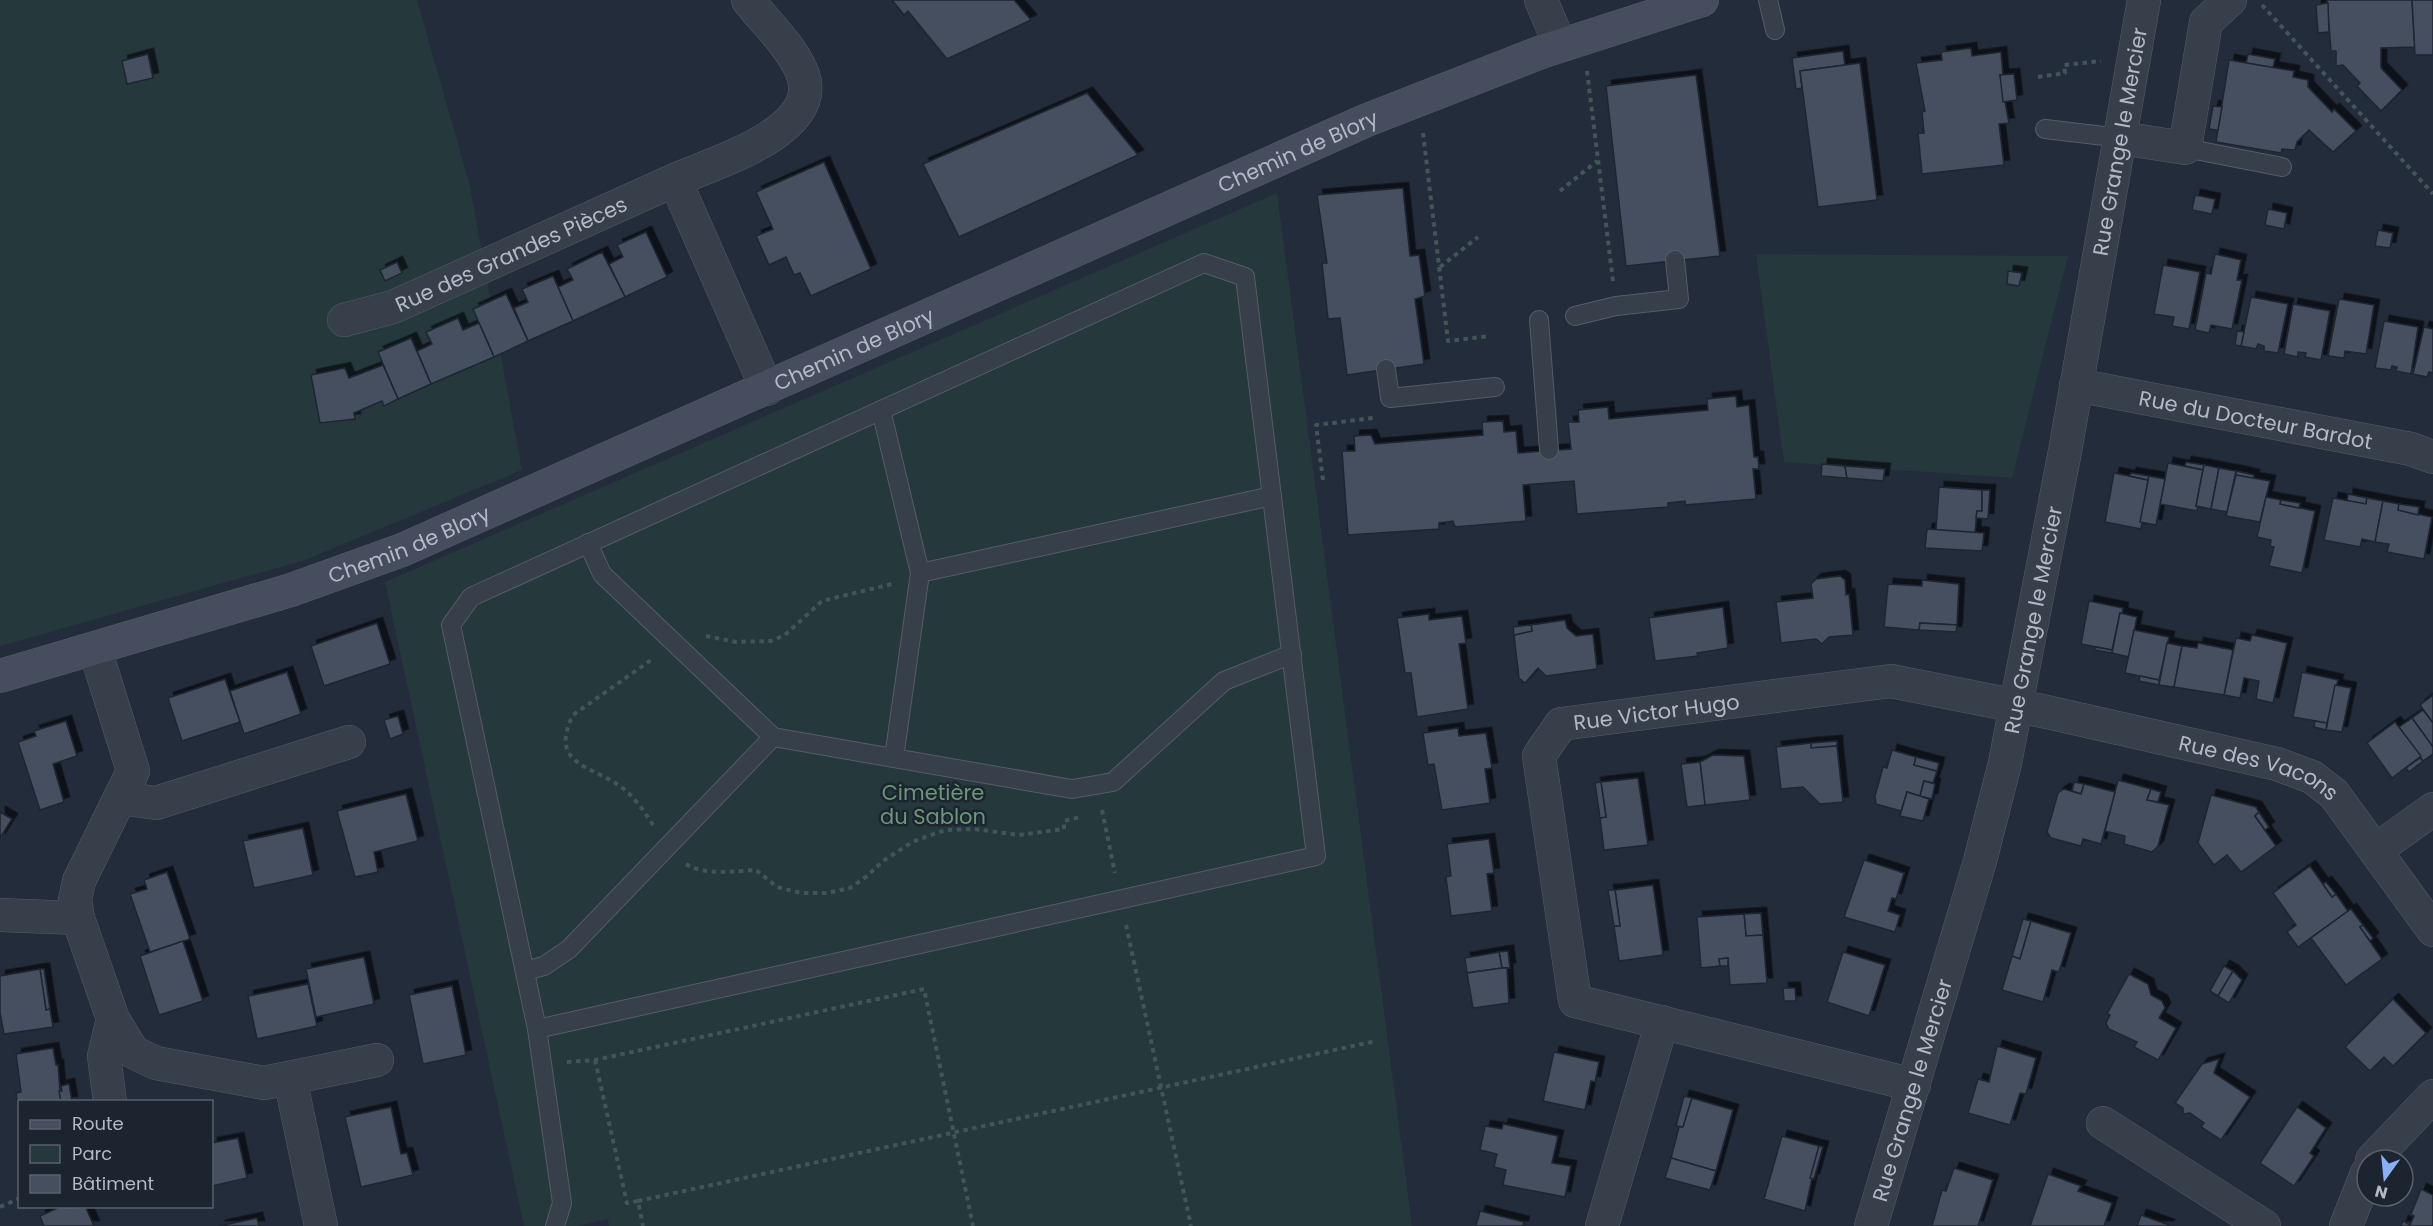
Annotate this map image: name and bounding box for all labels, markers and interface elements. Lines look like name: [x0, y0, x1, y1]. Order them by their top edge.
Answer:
street label: Rue Grange le Mercier: [2085, 25, 2153, 258]
street label: Chemin de Blory: [1213, 103, 1382, 199]
street label: Rue des Grandes Pièces: [390, 189, 631, 319]
street label: Chemin de Blory: [769, 300, 939, 397]
street label: Rue du Docteur Bardot: [2137, 383, 2375, 456]
street label: Chemin de Blory: [324, 498, 495, 590]
street label: Rue Grange le Mercier: [1996, 503, 2069, 736]
street label: Rue Victor Hugo: [1572, 686, 1741, 737]
street label: Rue des Vacons: [2176, 728, 2345, 807]
park label: Cimetière du Sablon: [880, 778, 986, 831]
street label: Rue Grange le Mercier: [1865, 975, 1959, 1205]
legend: [18, 1100, 213, 1208]
text: Route: [72, 1111, 124, 1136]
text: Parc: [72, 1141, 112, 1166]
north arrow: [2355, 1148, 2415, 1208]
text: Bâtiment: [72, 1171, 154, 1196]
text: N: [2372, 1179, 2390, 1205]

